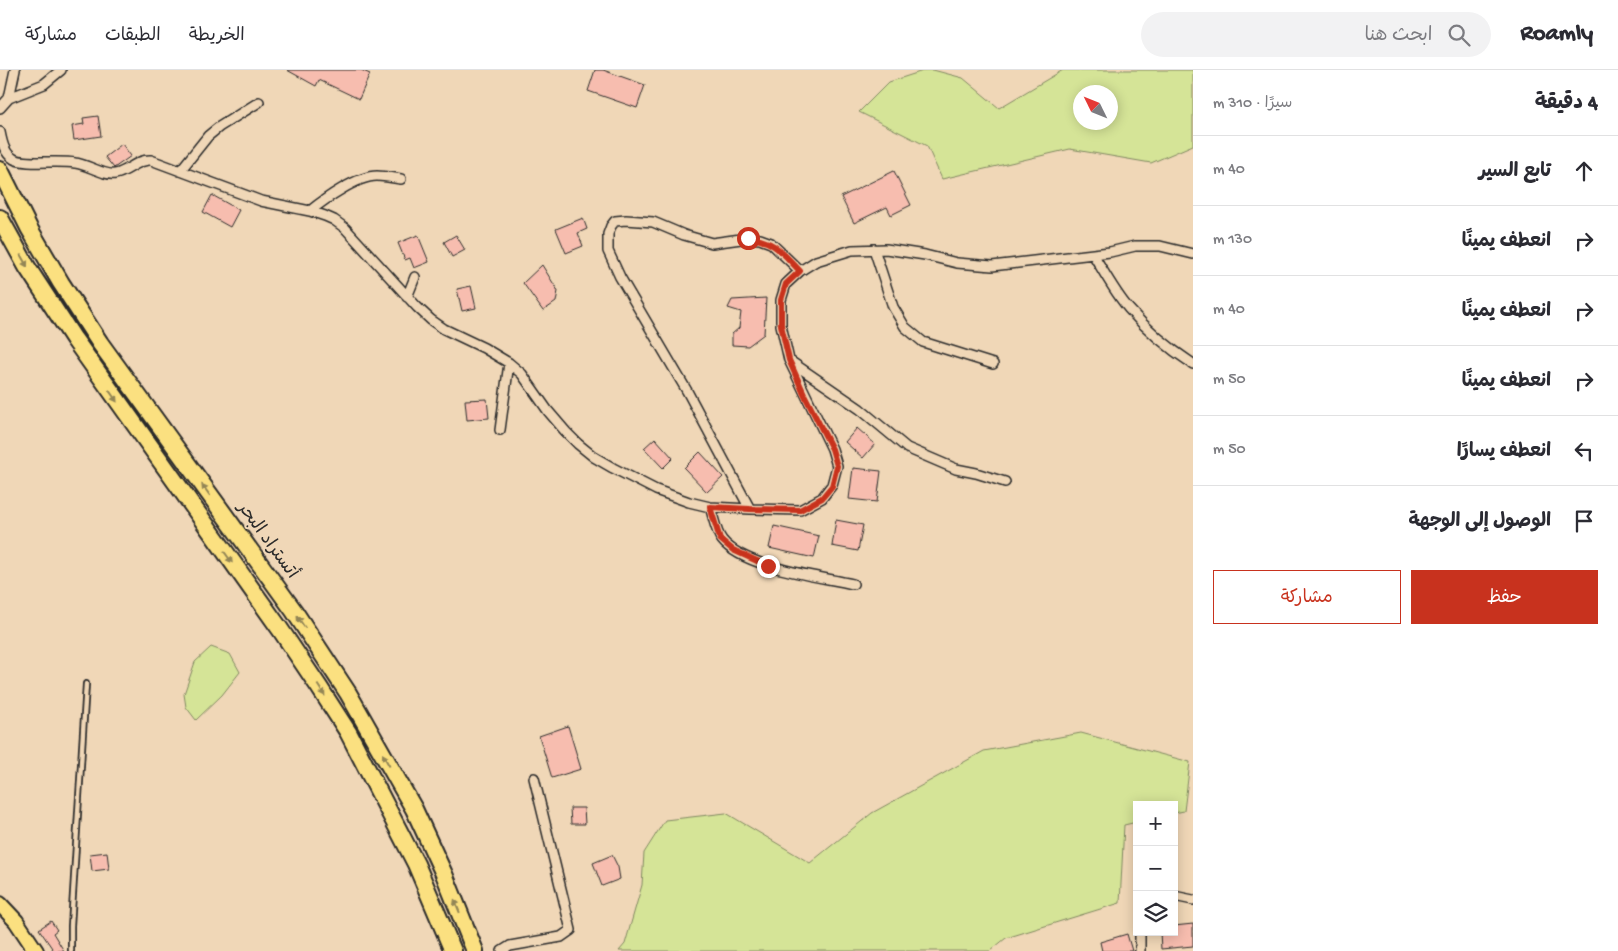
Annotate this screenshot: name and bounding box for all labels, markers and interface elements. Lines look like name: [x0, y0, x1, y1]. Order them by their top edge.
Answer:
search box: [1141, 12, 1491, 57]
text: Roamly: [1521, 20, 1593, 49]
icon: search: [1445, 21, 1473, 49]
text: ابحث هنا: [1364, 25, 1433, 48]
text: مشاركة: [25, 26, 77, 47]
text: الطبقات: [105, 26, 161, 47]
text: الخريطة: [189, 26, 245, 47]
north arrow: [1073, 85, 1118, 130]
text: 4 دقيقة: [1535, 92, 1598, 117]
text: سيرًا · 310 m: [1213, 95, 1292, 114]
icon: ahead: [1570, 157, 1598, 185]
text: 40 m: [1213, 161, 1245, 180]
text: تابع السير: [1479, 161, 1551, 184]
route start: [737, 227, 760, 250]
icon: right: [1570, 227, 1598, 255]
text: 130 m: [1213, 231, 1252, 250]
text: انعطف يمينًا: [1462, 231, 1551, 254]
one-way arrow: [19, 254, 28, 267]
icon: right: [1570, 297, 1598, 325]
text: 40 m: [1213, 301, 1245, 320]
text: انعطف يمينًا: [1462, 301, 1551, 324]
icon: right: [1570, 367, 1598, 395]
text: 50 m: [1213, 371, 1246, 390]
text: انعطف يمينًا: [1462, 371, 1551, 394]
one-way arrow: [108, 389, 119, 402]
icon: left: [1570, 437, 1598, 465]
text: 50 m: [1213, 441, 1246, 460]
text: انعطف يسارًا: [1457, 441, 1551, 464]
one-way arrow: [201, 483, 211, 497]
street label: أتستراد البحر: [231, 496, 304, 584]
icon: arrive: [1570, 507, 1598, 535]
text: الوصول إلى الوجهة: [1408, 511, 1551, 534]
one-way arrow: [223, 550, 233, 564]
route end: [757, 555, 780, 578]
button: مشاركة: [1213, 570, 1401, 624]
button: حفظ: [1411, 570, 1598, 624]
one-way arrow: [296, 615, 306, 628]
one-way arrow: [316, 683, 326, 697]
one-way arrow: [382, 752, 390, 767]
map controls: [1133, 801, 1178, 936]
button: +: [1133, 801, 1178, 846]
button: −: [1133, 846, 1178, 891]
button: layers: [1133, 891, 1178, 936]
one-way arrow: [453, 898, 461, 913]

